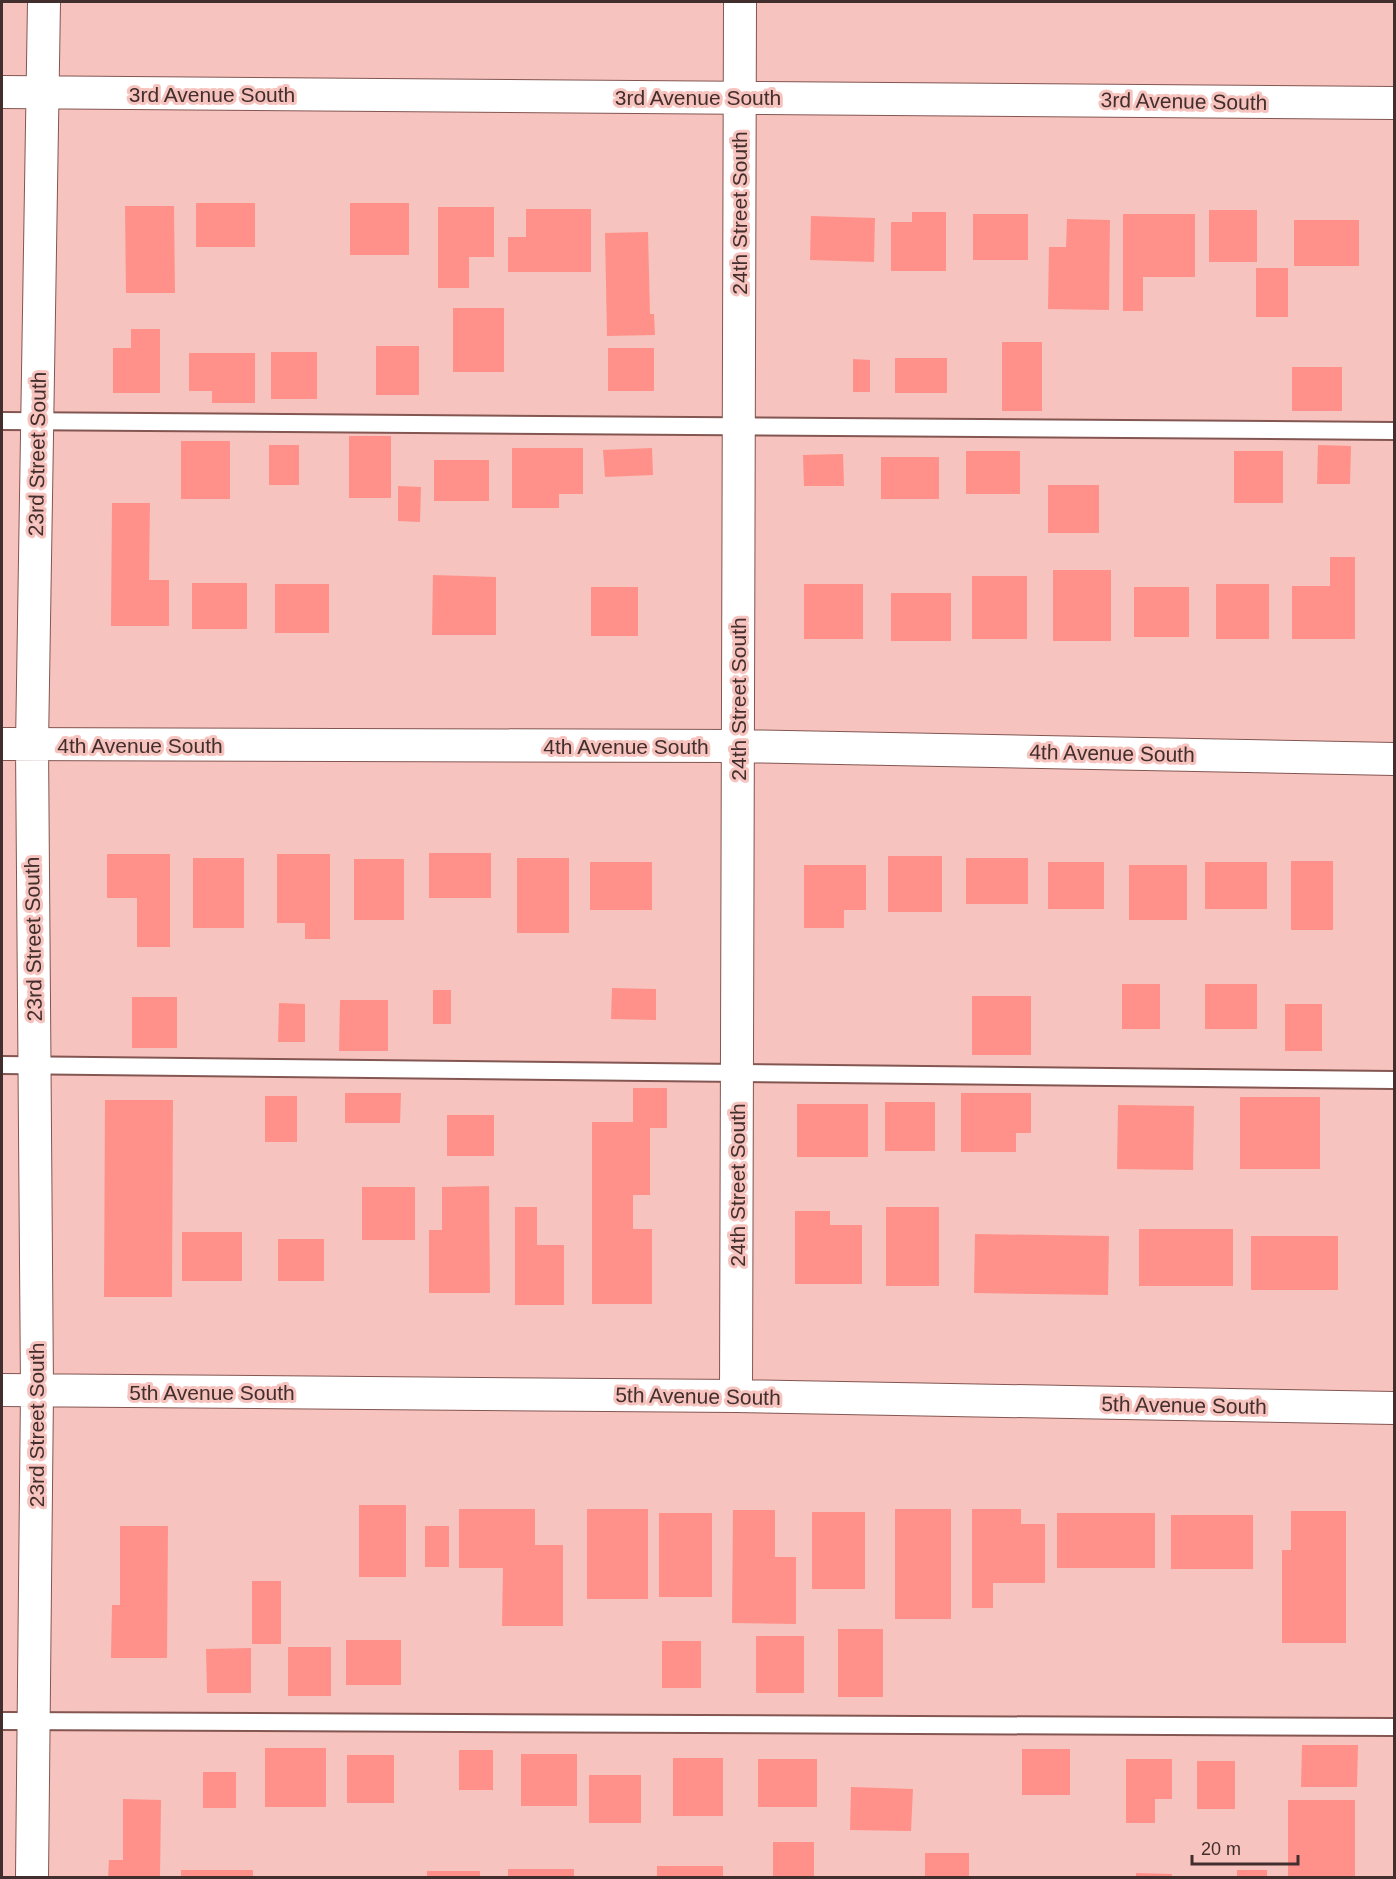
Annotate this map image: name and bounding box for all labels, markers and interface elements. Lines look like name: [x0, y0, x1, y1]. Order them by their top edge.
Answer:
street label: 3rd Avenue South: [129, 83, 295, 106]
street label: 3rd Avenue South: [615, 86, 781, 109]
street label: 3rd Avenue South: [1101, 88, 1267, 114]
street label: 24th Street South: [728, 131, 751, 295]
street label: 23rd Street South: [24, 372, 50, 536]
street label: 24th Street South: [727, 617, 750, 781]
street label: 4th Avenue South: [57, 734, 223, 757]
street label: 4th Avenue South: [543, 735, 709, 758]
street label: 4th Avenue South: [1029, 740, 1195, 766]
street label: 23rd Street South: [20, 857, 46, 1021]
street label: 24th Street South: [726, 1103, 749, 1267]
street label: 23rd Street South: [25, 1343, 48, 1507]
street label: 5th Avenue South: [129, 1381, 295, 1404]
street label: 5th Avenue South: [615, 1383, 781, 1409]
street label: 5th Avenue South: [1101, 1392, 1267, 1418]
scale bar: [1192, 1828, 1298, 1866]
text: 20 m: [1201, 1839, 1241, 1859]

